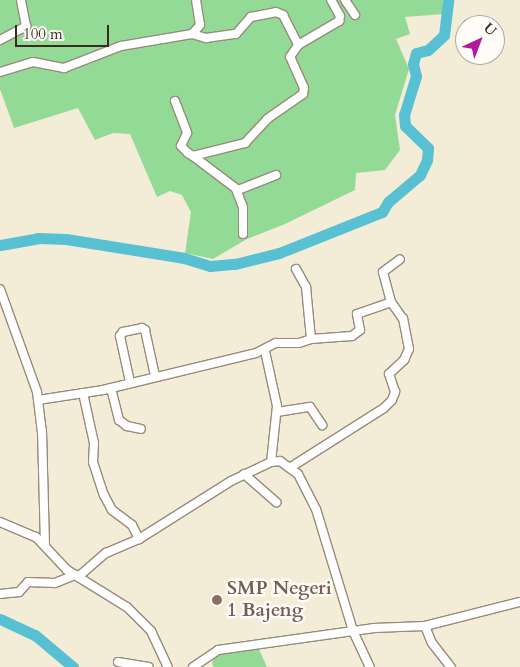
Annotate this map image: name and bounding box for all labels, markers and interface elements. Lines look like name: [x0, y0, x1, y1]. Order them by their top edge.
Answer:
scale bar: [18, 15, 111, 47]
north arrow: [455, 15, 505, 65]
text: U: [479, 19, 501, 40]
text: 100 m: [23, 24, 63, 44]
place label: SMP Negeri 1 Bajeng: [227, 578, 332, 622]
marker: SMP Negeri 1 Bajeng: [211, 594, 223, 606]

